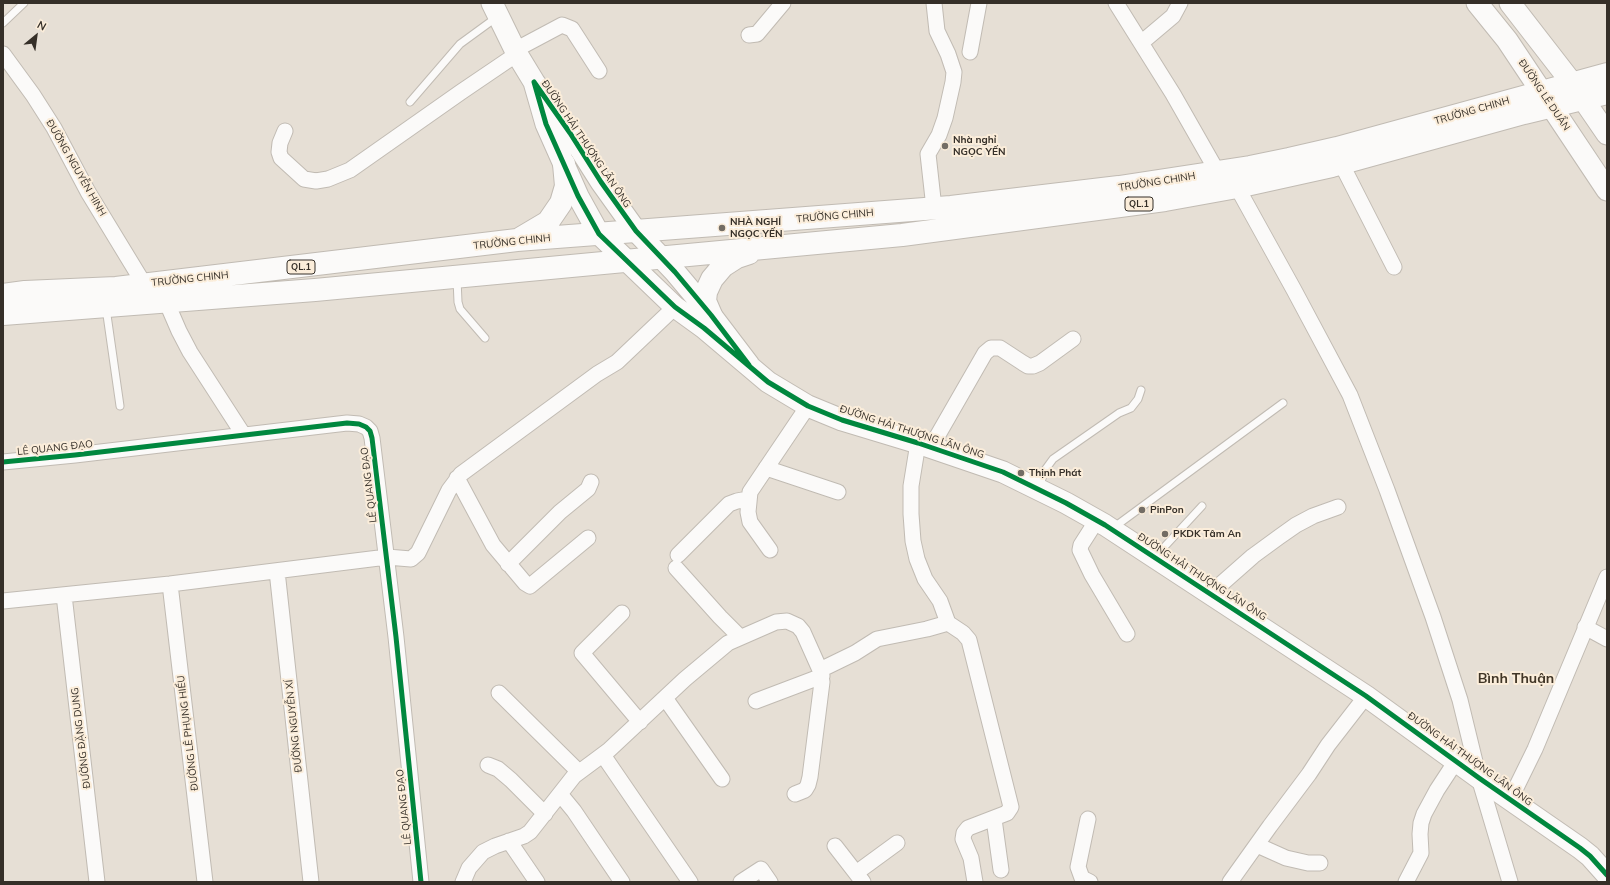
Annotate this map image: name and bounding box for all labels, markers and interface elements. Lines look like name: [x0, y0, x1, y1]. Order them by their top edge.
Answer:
north arrow: [16, 16, 56, 56]
text: N: [35, 17, 49, 34]
street label: ĐƯỜNG LÊ DUẨN: [1516, 57, 1572, 133]
street label: ĐƯỜNG HẢI THƯỢNG LÃN ÔNG: [539, 78, 633, 210]
street label: TRƯỜNG CHINH: [1433, 95, 1511, 127]
street label: ĐƯỜNG NGUYỄN HINH: [43, 118, 109, 218]
place label: Nhà nghỉ NGỌC YẾN: [953, 134, 1005, 158]
marker: Nhà nghỉ NGỌC YẾN: [940, 141, 950, 151]
street label: TRƯỜNG CHINH: [1118, 170, 1196, 194]
road number: QL.1: [1125, 197, 1153, 211]
street label: TRƯỜNG CHINH: [796, 207, 874, 225]
place label: NHÀ NGHỈ NGỌC YẾN: [730, 216, 782, 240]
marker: NHÀ NGHỈ NGỌC YẾN: [717, 223, 727, 233]
street label: TRƯỜNG CHINH: [473, 232, 551, 252]
road number: QL.1: [287, 260, 315, 274]
street label: TRƯỜNG CHINH: [151, 269, 229, 289]
street label: ĐƯỜNG HẢI THƯỢNG LÃN ÔNG: [838, 403, 986, 461]
street label: LÊ QUANG ĐẠO: [17, 438, 93, 458]
street label: LÊ QUANG ĐẠO: [358, 447, 380, 523]
place label: Thịnh Phát: [1029, 467, 1081, 479]
marker: Thịnh Phát: [1016, 468, 1026, 478]
place label: PinPon: [1150, 504, 1184, 516]
marker: PinPon: [1137, 505, 1147, 515]
place label: PKDK Tâm An: [1173, 528, 1241, 540]
marker: PKDK Tâm An: [1160, 529, 1170, 539]
street label: ĐƯỜNG HẢI THƯỢNG LÃN ÔNG: [1135, 531, 1269, 623]
district label: Bình Thuận: [1478, 671, 1554, 687]
street label: ĐƯỜNG LÊ PHỤNG HIỂU: [175, 675, 201, 791]
street label: ĐƯỜNG NGUYỄN XÍ: [283, 679, 305, 773]
street label: ĐƯỜNG ĐẶNG DUNG: [69, 687, 93, 789]
street label: ĐƯỜNG HẢI THƯỢNG LÃN ÔNG: [1405, 710, 1535, 808]
street label: LÊ QUANG ĐẠO: [394, 769, 414, 845]

